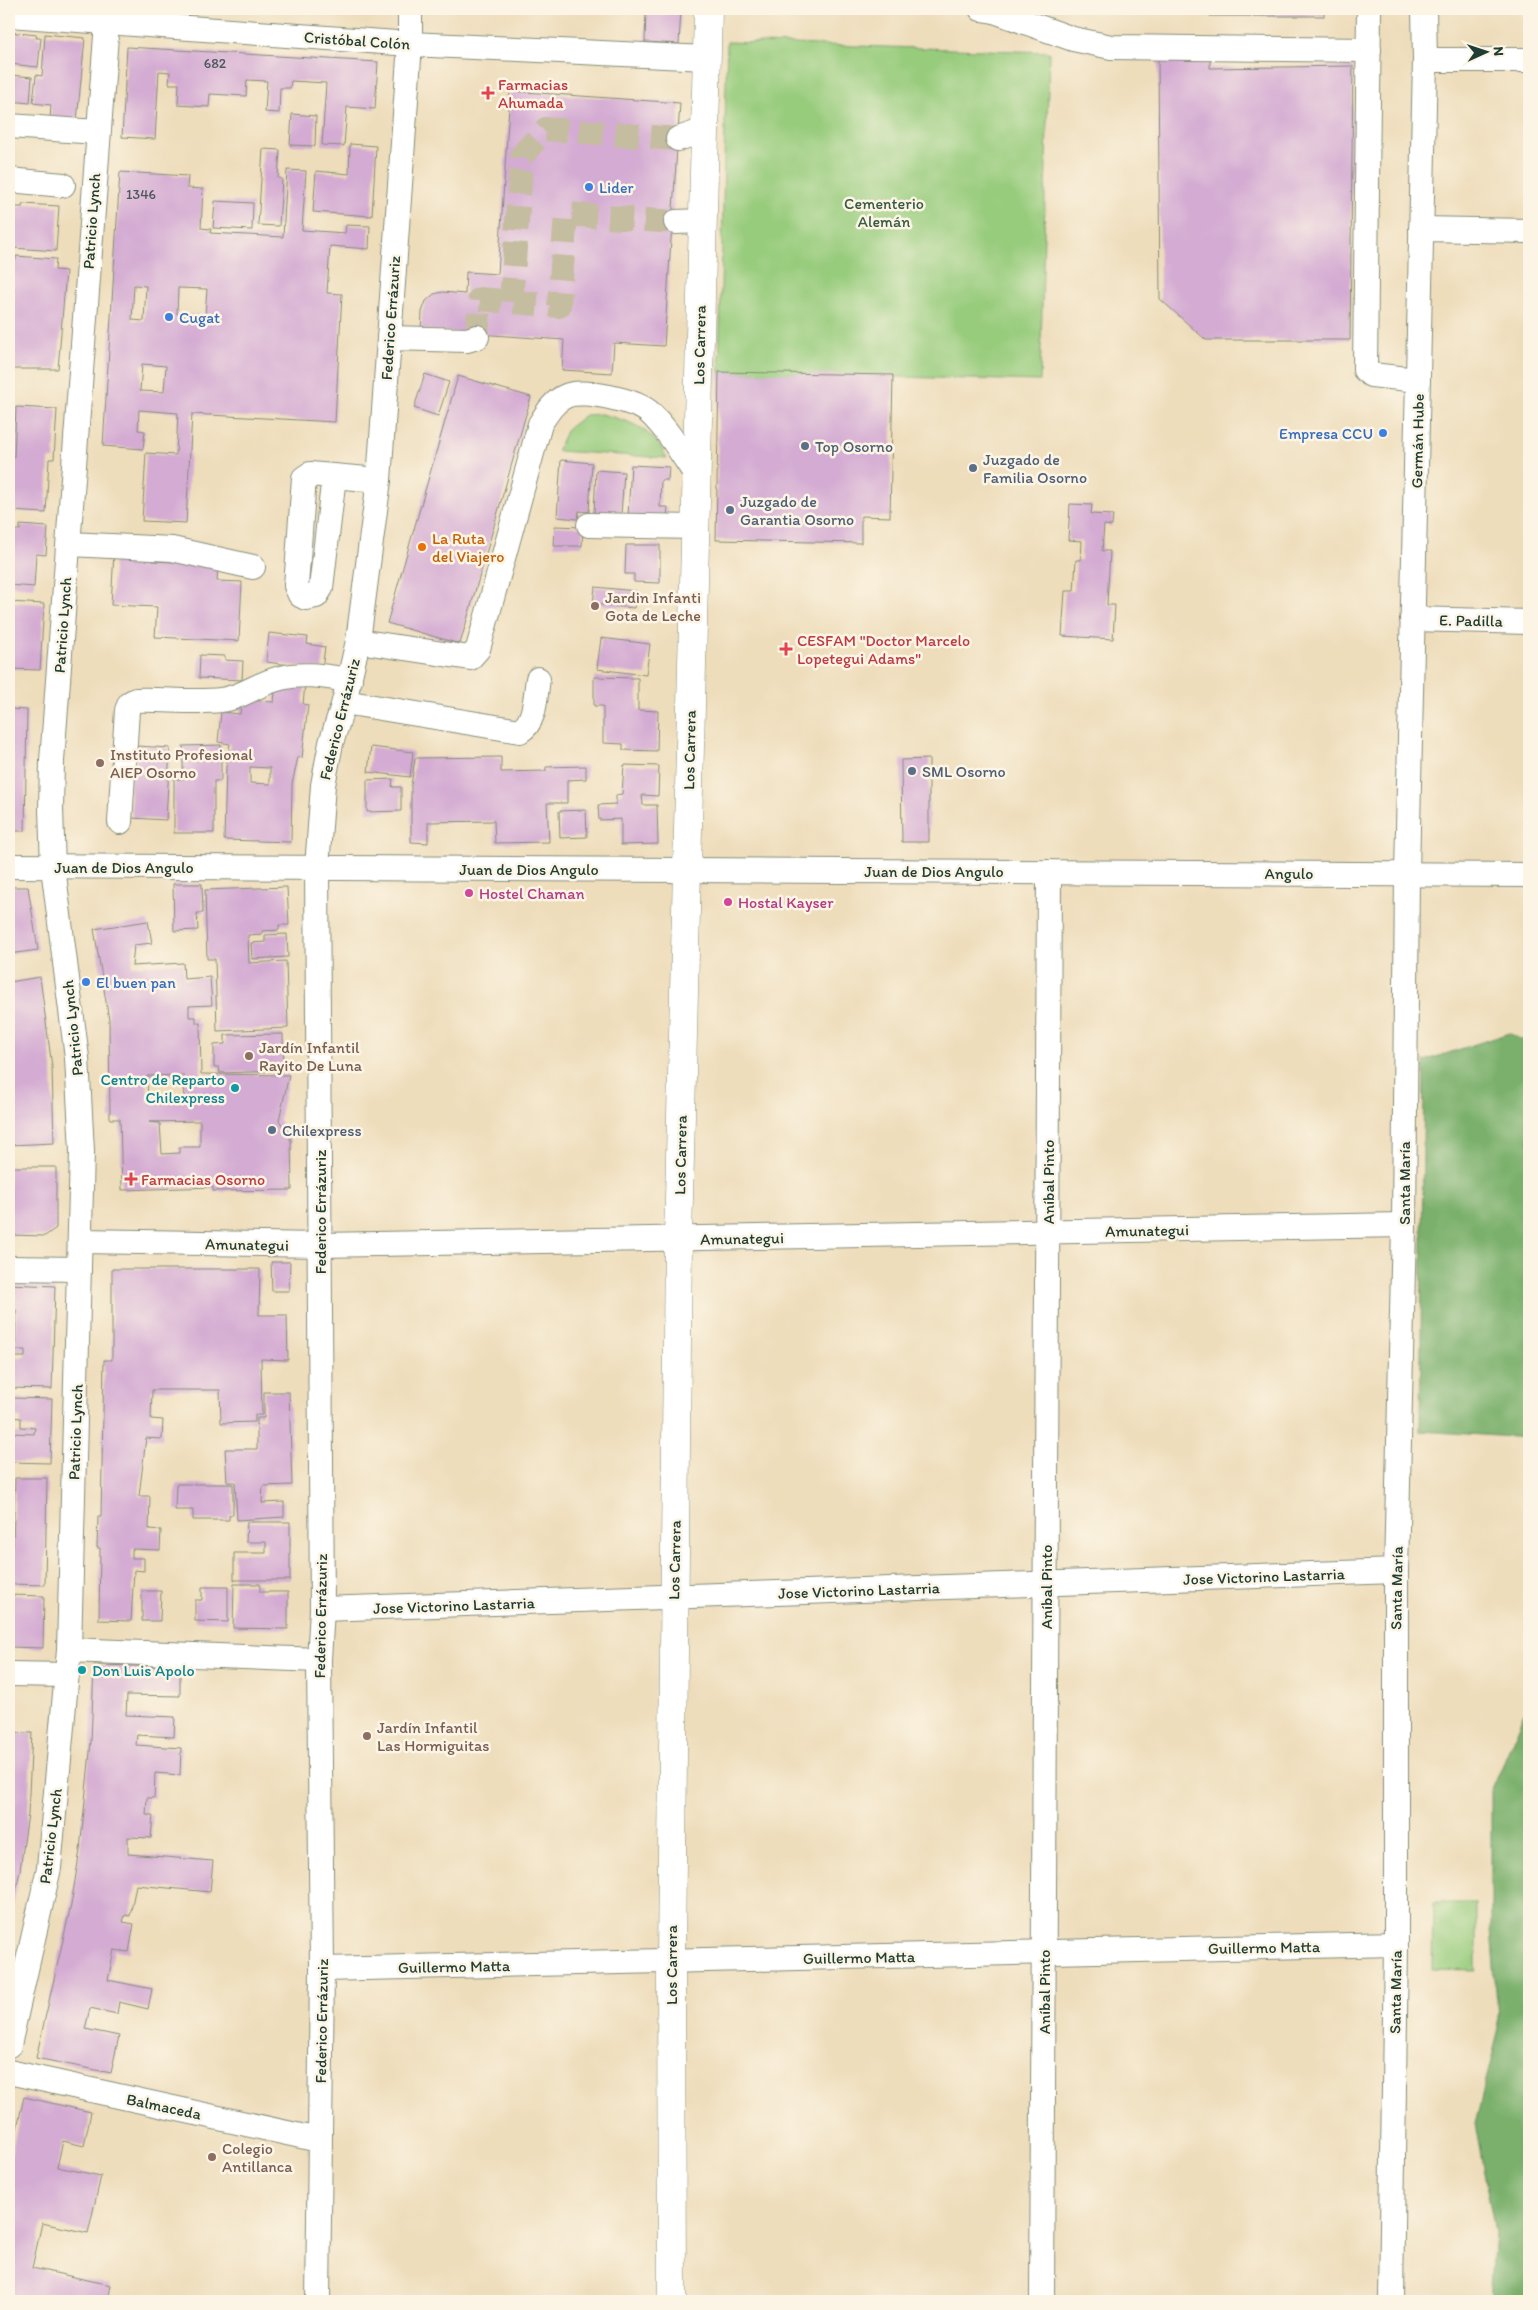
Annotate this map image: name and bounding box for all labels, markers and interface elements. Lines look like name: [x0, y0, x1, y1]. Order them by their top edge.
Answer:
street label: Cristóbal Colón: [303, 27, 411, 54]
north arrow: [1460, 28, 1510, 78]
text: N: [1490, 46, 1507, 57]
house number: 682: [204, 55, 227, 72]
place label: Farmacias Ahumada: [498, 75, 568, 112]
marker: Farmacias Ahumada: [482, 87, 494, 99]
street label: Patricio Lynch: [79, 172, 104, 270]
place label: Lider: [599, 178, 634, 197]
marker: Lider: [583, 181, 595, 193]
house number: 1346: [126, 186, 156, 203]
park label: Cementerio Alemán: [844, 194, 924, 231]
street label: Federico Errázuriz: [377, 254, 404, 381]
street label: Los Carrera: [689, 304, 710, 385]
place label: Cugat: [179, 308, 220, 327]
marker: Cugat: [163, 311, 175, 323]
street label: Germán Hube: [1407, 393, 1428, 489]
place label: Empresa CCU: [1279, 424, 1373, 443]
marker: Empresa CCU: [1377, 427, 1389, 439]
place label: Top Osorno: [815, 437, 893, 456]
marker: Top Osorno: [799, 440, 811, 452]
place label: Juzgado de Familia Osorno: [983, 450, 1087, 487]
marker: Juzgado de Familia Osorno: [967, 462, 979, 474]
place label: Juzgado de Garantia Osorno: [740, 492, 854, 529]
marker: Juzgado de Garantia Osorno: [724, 504, 736, 516]
place label: La Ruta del Viajero: [432, 529, 504, 566]
marker: La Ruta del Viajero: [416, 541, 428, 553]
street label: Patricio Lynch: [50, 576, 75, 674]
place label: Jardin Infanti Gota de Leche: [605, 588, 701, 625]
marker: Jardin Infanti Gota de Leche: [589, 600, 601, 612]
street label: E. Padilla: [1439, 610, 1504, 631]
place label: CESFAM "Doctor Marcelo Lopetegui Adams": [797, 631, 970, 668]
marker: CESFAM "Doctor Marcelo Lopetegui Adams": [779, 642, 793, 656]
street label: Federico Errázuriz: [315, 656, 364, 782]
street label: Los Carrera: [679, 709, 700, 790]
place label: Instituto Profesional AIEP Osorno: [110, 745, 253, 782]
marker: Instituto Profesional AIEP Osorno: [94, 757, 106, 769]
place label: SML Osorno: [922, 762, 1006, 781]
marker: SML Osorno: [906, 765, 918, 777]
street label: Juan de Dios Angulo: [54, 858, 194, 877]
street label: Juan de Dios Angulo: [459, 860, 599, 879]
street label: Juan de Dios Angulo: [864, 862, 1004, 881]
street label: Angulo: [1265, 864, 1313, 883]
place label: Hostel Chaman: [479, 884, 585, 903]
marker: Hostel Chaman: [463, 887, 475, 899]
place label: Hostal Kayser: [738, 893, 834, 912]
marker: Hostal Kayser: [722, 896, 734, 908]
place label: El buen pan: [96, 973, 176, 992]
marker: El buen pan: [80, 976, 92, 988]
street label: Patricio Lynch: [58, 979, 87, 1077]
place label: Jardín Infantil Rayito De Luna: [259, 1038, 363, 1075]
marker: Jardín Infantil Rayito De Luna: [243, 1050, 255, 1062]
place label: Centro de Reparto Chilexpress: [100, 1070, 225, 1107]
marker: Centro de Reparto Chilexpress: [229, 1082, 241, 1094]
street label: Los Carrera: [670, 1114, 691, 1195]
place label: Chilexpress: [282, 1121, 362, 1140]
marker: Chilexpress: [266, 1124, 278, 1136]
street label: Aníbal Pinto: [1039, 1140, 1058, 1224]
street label: Santa María: [1395, 1140, 1414, 1225]
street label: Federico Errázuriz: [311, 1149, 330, 1274]
place label: Farmacias Osorno: [141, 1170, 265, 1189]
marker: Farmacias Osorno: [125, 1173, 137, 1185]
street label: Amunategui: [1105, 1220, 1189, 1241]
street label: Amunategui: [700, 1228, 784, 1249]
street label: Amunategui: [205, 1234, 289, 1255]
street label: Patricio Lynch: [64, 1383, 87, 1480]
street label: Los Carrera: [664, 1519, 685, 1600]
street label: Aníbal Pinto: [1037, 1545, 1056, 1629]
street label: Santa María: [1386, 1545, 1407, 1630]
street label: Federico Errázuriz: [310, 1553, 331, 1678]
street label: Jose Victorino Lastarria: [1183, 1564, 1346, 1589]
street label: Jose Victorino Lastarria: [778, 1578, 941, 1603]
street label: Jose Victorino Lastarria: [373, 1593, 536, 1618]
place label: Don Luis Apolo: [92, 1661, 195, 1680]
marker: Don Luis Apolo: [76, 1664, 88, 1676]
place label: Jardín Infantil Las Hormiguitas: [377, 1718, 490, 1755]
marker: Jardín Infantil Las Hormiguitas: [361, 1730, 373, 1742]
street label: Patricio Lynch: [35, 1787, 66, 1885]
street label: Los Carrera: [662, 1924, 681, 2005]
street label: Guillermo Matta: [1208, 1937, 1321, 1958]
street label: Guillermo Matta: [803, 1947, 916, 1968]
street label: Santa María: [1385, 1949, 1406, 2034]
street label: Aníbal Pinto: [1035, 1950, 1054, 2034]
street label: Guillermo Matta: [398, 1956, 511, 1977]
street label: Federico Errázuriz: [311, 1958, 332, 2083]
street label: Balmaceda: [125, 2089, 204, 2124]
place label: Colegio Antillanca: [222, 2139, 293, 2176]
marker: Colegio Antillanca: [206, 2151, 218, 2163]

